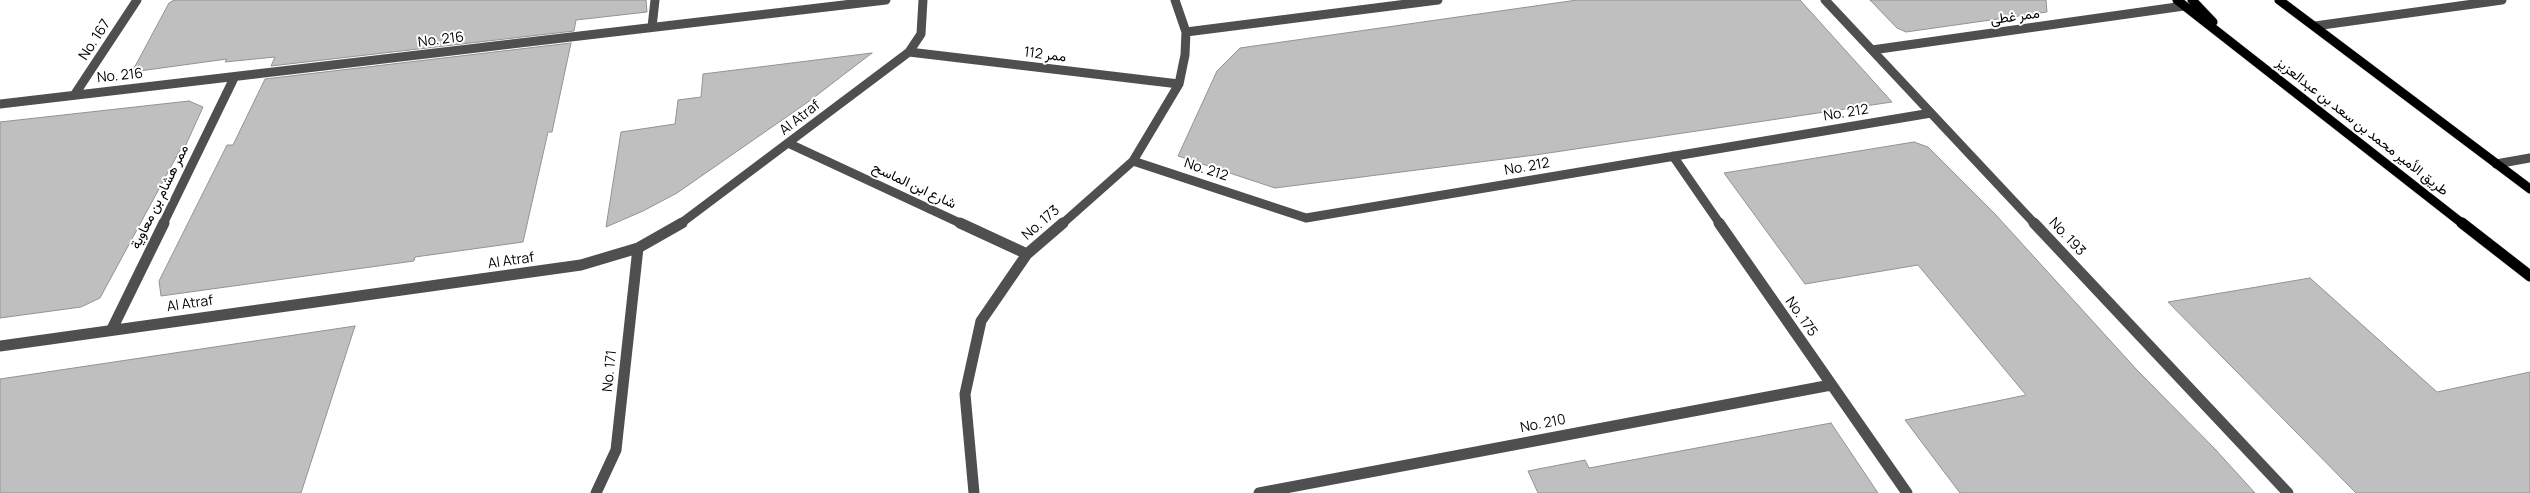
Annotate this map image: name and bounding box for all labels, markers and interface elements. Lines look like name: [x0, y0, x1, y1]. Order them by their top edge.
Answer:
street label: ممر غطى: [1989, 5, 2041, 29]
street label: No. 167: [76, 17, 114, 63]
street label: No. 216: [417, 29, 465, 51]
street label: ممر 112: [1023, 44, 1067, 66]
street label: طريق الأمير محمد بن سعد بن عبدالعزيز: [2272, 54, 2452, 200]
street label: No. 216: [96, 65, 144, 87]
street label: Al Atraf: [776, 97, 824, 139]
street label: No. 212: [1822, 101, 1870, 125]
street label: ممر هشام بن معاوية: [127, 142, 193, 252]
street label: No. 212: [1182, 155, 1230, 185]
street label: No. 212: [1503, 155, 1551, 179]
street label: شارع ابن الماسح: [869, 159, 959, 213]
street label: No. 173: [1019, 202, 1063, 244]
street label: No. 193: [2045, 215, 2089, 259]
street label: Al Atraf: [487, 249, 535, 273]
street label: Al Atraf: [166, 292, 214, 316]
street label: No. 175: [1781, 294, 1821, 340]
street label: No. 171: [599, 349, 621, 393]
street label: No. 210: [1519, 411, 1567, 437]

